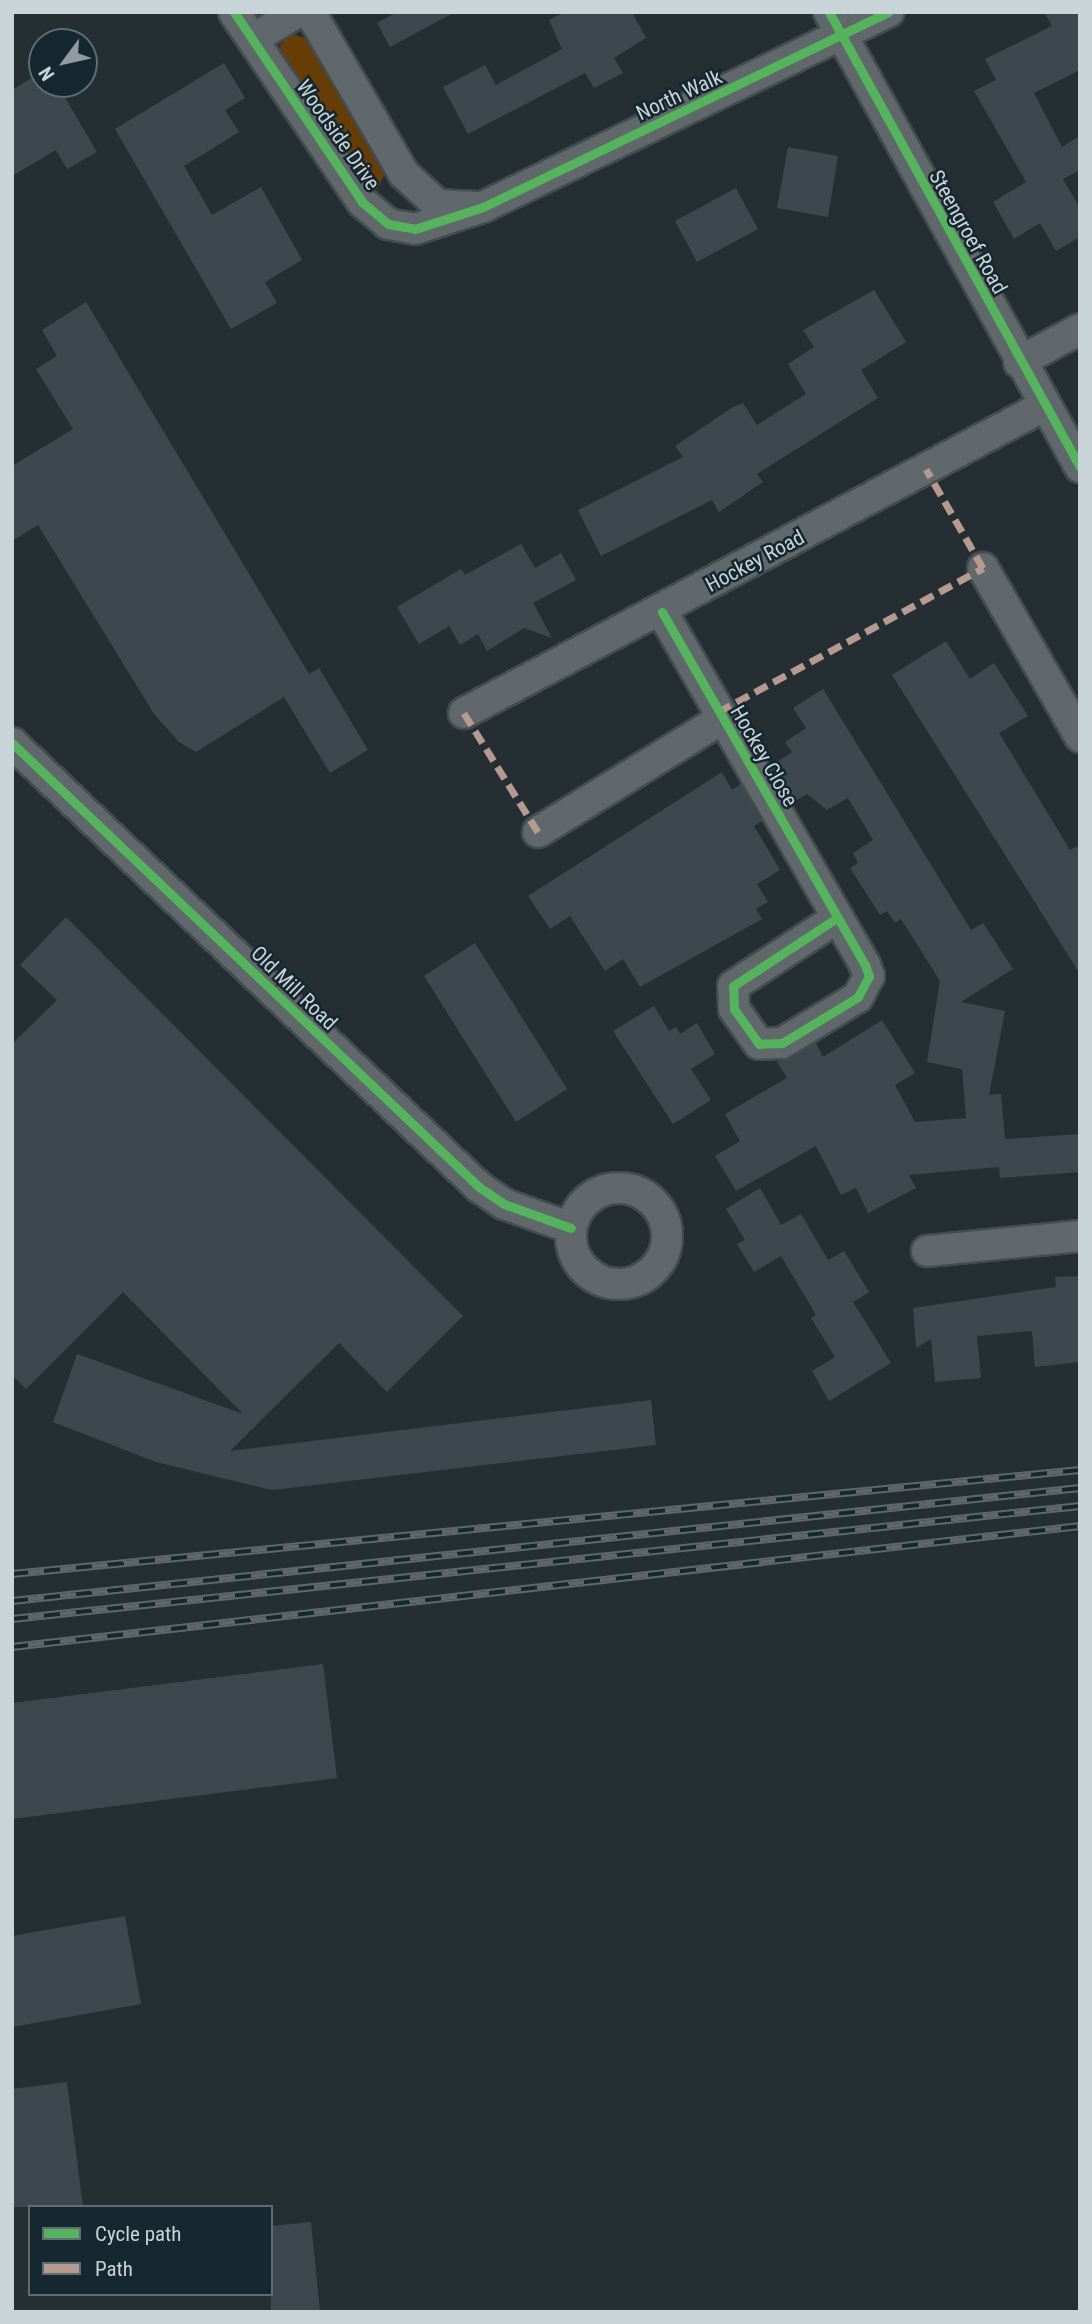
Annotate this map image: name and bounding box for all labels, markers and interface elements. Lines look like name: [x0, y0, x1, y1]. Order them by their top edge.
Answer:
north arrow: [28, 28, 98, 98]
text: N: [34, 62, 59, 85]
street label: North Walk: [632, 64, 726, 126]
street label: Woodside Drive: [291, 75, 385, 195]
street label: Steengroef Road: [924, 166, 1012, 298]
street label: Hockey Road: [701, 525, 809, 597]
street label: Hockey Close: [725, 701, 803, 811]
street label: Old Mill Road: [246, 941, 342, 1035]
legend: [28, 2205, 273, 2296]
text: Cycle path: [95, 2222, 181, 2246]
text: Path: [95, 2257, 133, 2281]

